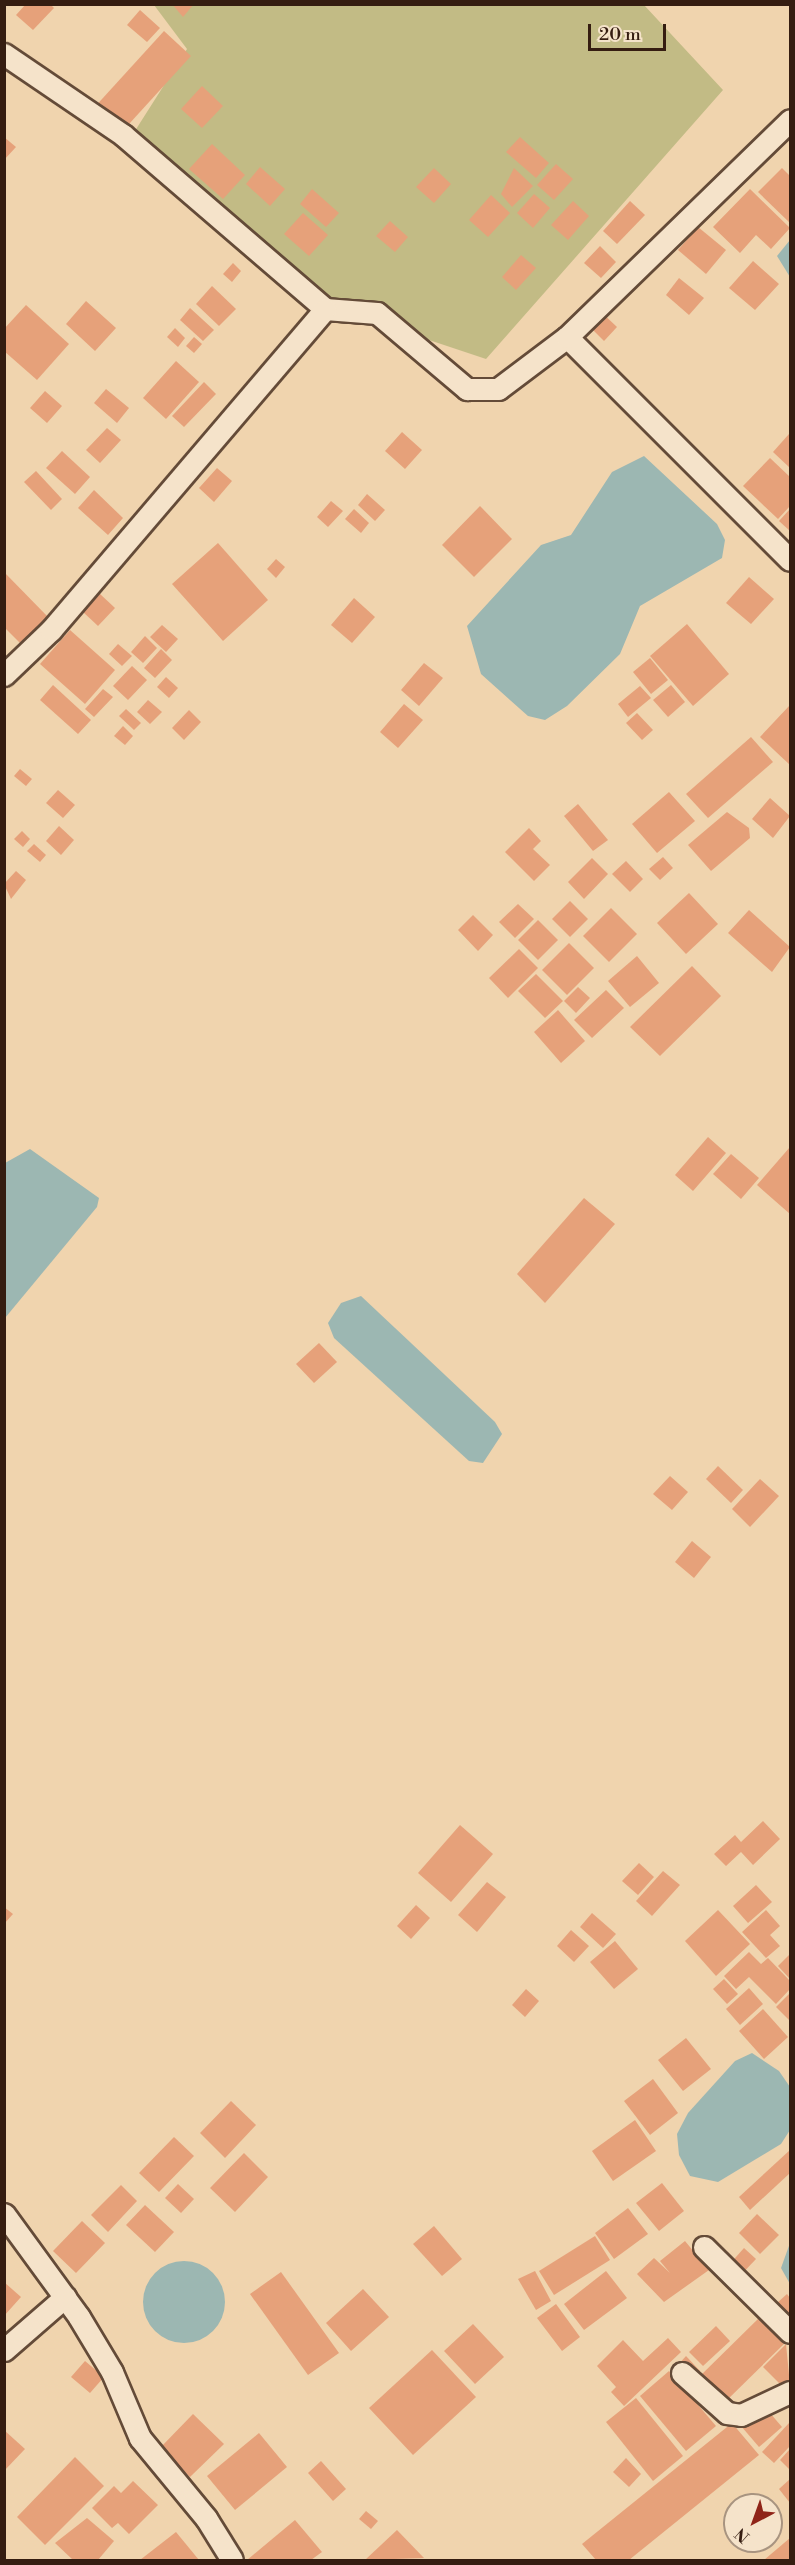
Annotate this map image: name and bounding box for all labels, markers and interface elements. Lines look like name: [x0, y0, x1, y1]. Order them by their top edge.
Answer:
scale bar: [591, 12, 669, 50]
text: 20 m: [599, 23, 641, 46]
north arrow: [723, 2493, 783, 2553]
text: N: [731, 2523, 754, 2547]

